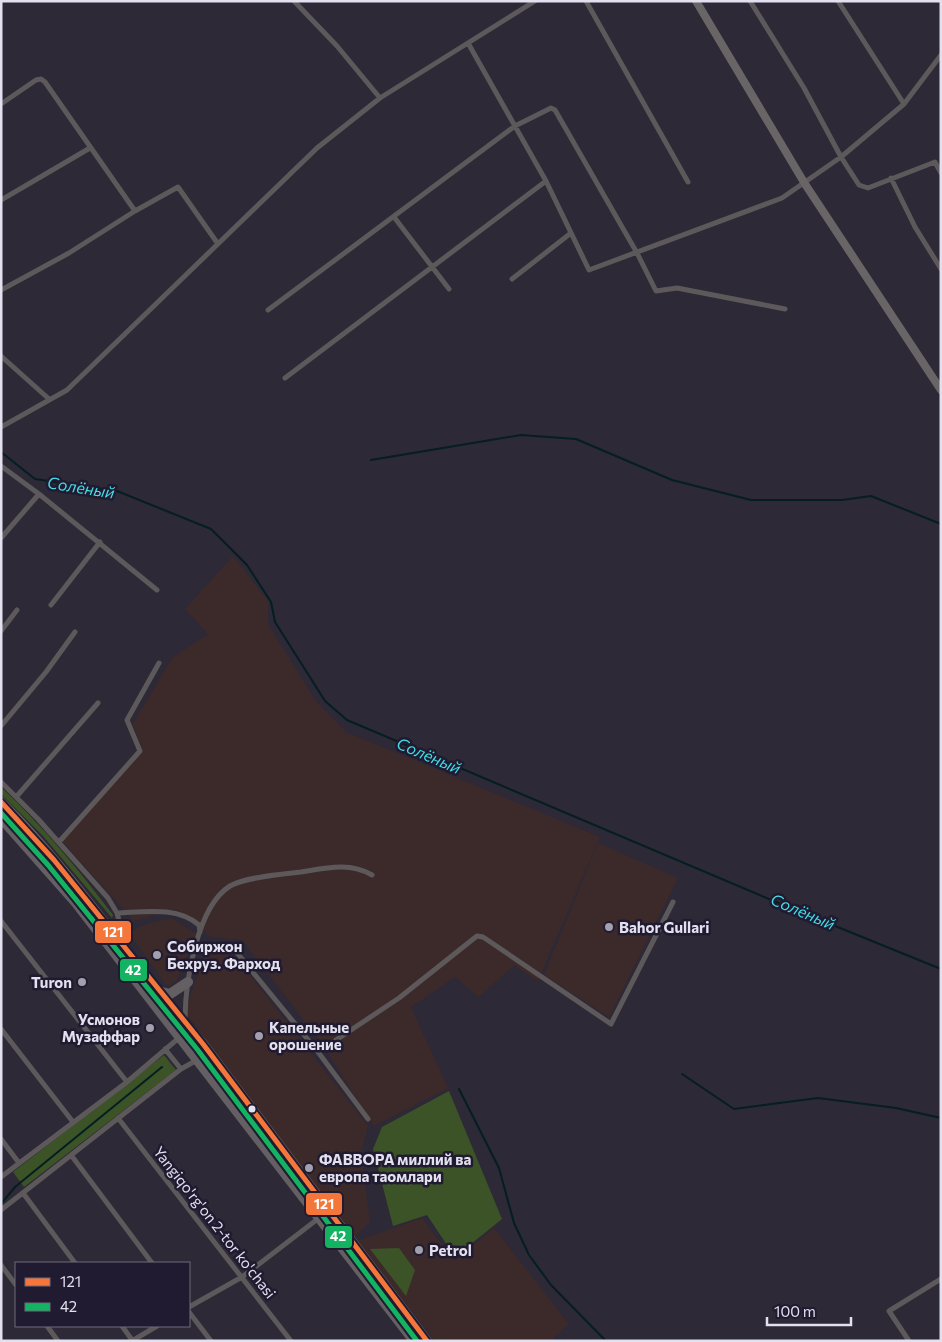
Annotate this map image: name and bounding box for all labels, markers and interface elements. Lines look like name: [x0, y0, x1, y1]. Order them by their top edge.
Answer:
water label: Солёный: [46, 472, 116, 502]
water label: Солёный: [394, 733, 464, 777]
water label: Солёный: [768, 889, 838, 933]
place label: Bahor Gullari: [619, 918, 709, 936]
line badge: 121: [94, 920, 132, 944]
marker: Bahor Gullari: [603, 921, 615, 933]
text: 121: [103, 923, 123, 940]
place label: Собиржон Бехруз. Фарход: [167, 937, 281, 972]
marker: Собиржон Бехруз. Фарход: [151, 949, 163, 961]
line badge: 42: [119, 958, 148, 982]
text: 42: [125, 961, 141, 978]
place label: Turon: [31, 973, 72, 991]
marker: Turon: [76, 976, 88, 988]
place label: Усмонов Музаффар: [62, 1010, 140, 1045]
place label: Капельные орошение: [269, 1018, 349, 1053]
marker: Усмонов Музаффар: [144, 1022, 156, 1034]
marker: Капельные орошение: [253, 1030, 265, 1042]
unlabelled marker: [247, 1104, 257, 1114]
street label: Yangiqo'rg'on 2-tor ko'chasi: [150, 1142, 280, 1302]
place label: ФАВВОРА миллий ва европа таомлари: [319, 1150, 472, 1185]
marker: ФАВВОРА миллий ва европа таомлари: [303, 1162, 315, 1174]
line badge: 121: [305, 1192, 343, 1216]
text: 121: [314, 1195, 334, 1212]
line badge: 42: [324, 1225, 353, 1249]
text: 42: [330, 1227, 346, 1244]
place label: Petrol: [429, 1241, 472, 1259]
marker: Petrol: [413, 1244, 425, 1256]
legend: [15, 1262, 190, 1327]
text: 121: [60, 1272, 81, 1290]
scale bar: [767, 1294, 851, 1326]
text: 42: [60, 1297, 77, 1315]
text: 100 m: [774, 1302, 816, 1320]

